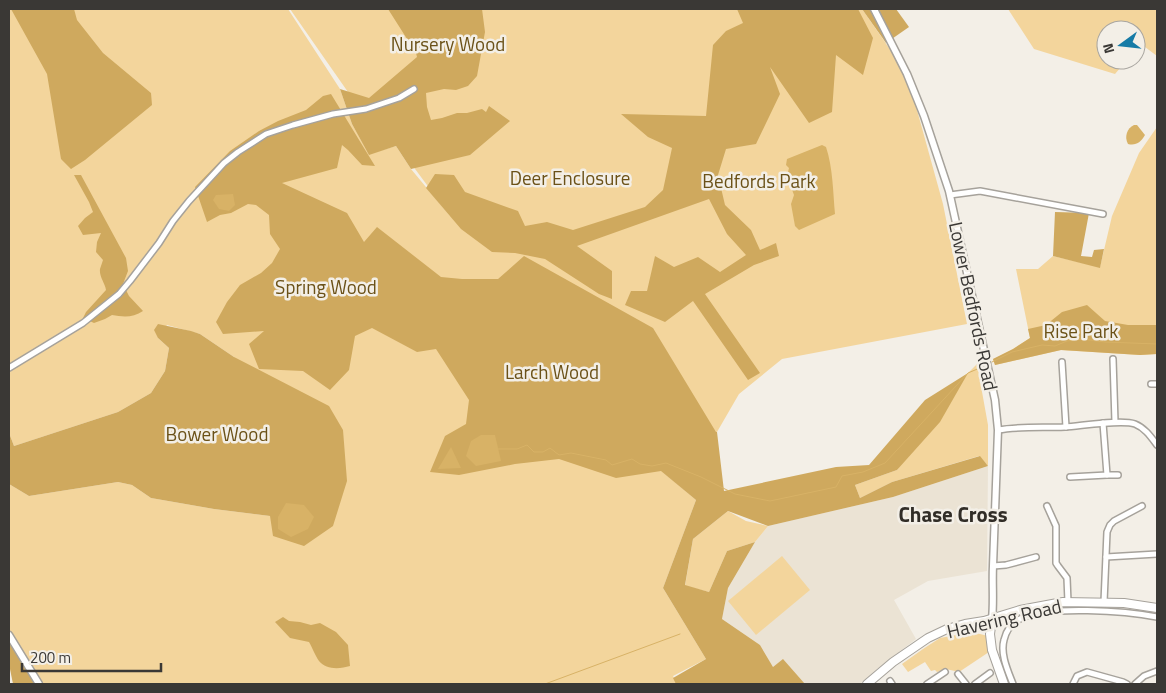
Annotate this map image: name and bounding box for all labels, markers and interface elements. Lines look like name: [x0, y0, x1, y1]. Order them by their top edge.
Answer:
north arrow: [1096, 20, 1146, 70]
park label: Nursery Wood: [391, 29, 505, 58]
text: N: [1097, 41, 1119, 56]
park label: Deer Enclosure: [510, 163, 630, 192]
park label: Bedfords Park: [702, 166, 816, 195]
street label: Lower Bedfords Road: [942, 219, 1006, 393]
park label: Spring Wood: [275, 272, 377, 301]
park label: Rise Park: [1044, 316, 1118, 345]
park label: Larch Wood: [505, 357, 599, 386]
park label: Bower Wood: [166, 419, 268, 448]
district label: Chase Cross: [898, 498, 1008, 530]
street label: Havering Road: [944, 591, 1064, 645]
scale bar: [22, 640, 161, 672]
text: 200 m: [30, 646, 71, 669]

